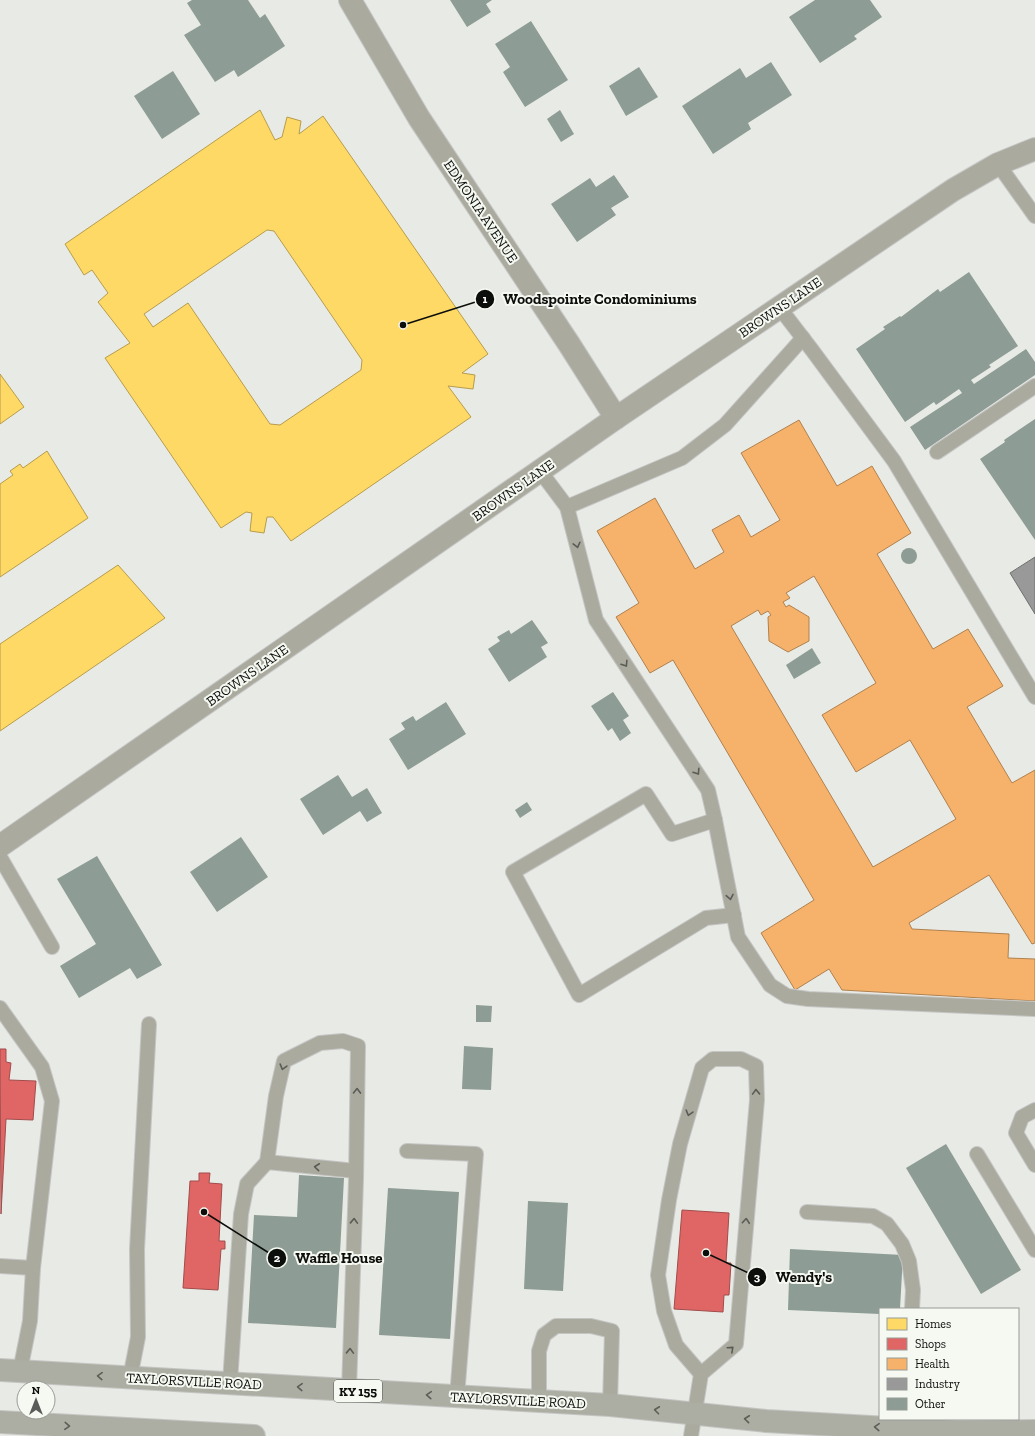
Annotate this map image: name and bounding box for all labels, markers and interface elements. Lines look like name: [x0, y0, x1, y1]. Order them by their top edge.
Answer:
street label: EDMONIA AVENUE: [440, 157, 521, 266]
street label: BROWNS LANE: [736, 273, 825, 341]
callout: Woodspointe Condominiums: [475, 285, 705, 312]
text: Woodspointe Condominiums: [503, 290, 697, 308]
text: 1: [483, 292, 488, 306]
street label: BROWNS LANE: [469, 456, 558, 525]
one-way arrow: [572, 541, 581, 548]
street label: BROWNS LANE: [203, 641, 292, 710]
one-way arrow: [620, 660, 628, 667]
one-way arrow: [692, 768, 699, 775]
one-way arrow: [725, 894, 734, 900]
one-way arrow: [279, 1064, 288, 1071]
one-way arrow: [353, 1088, 361, 1094]
one-way arrow: [752, 1089, 761, 1095]
one-way arrow: [685, 1109, 694, 1116]
one-way arrow: [314, 1163, 320, 1172]
one-way arrow: [350, 1218, 359, 1224]
one-way arrow: [742, 1218, 751, 1224]
callout: Waffle House: [267, 1244, 390, 1271]
text: Waffle House: [295, 1249, 383, 1267]
text: 2: [274, 1251, 281, 1265]
callout: Wendy's: [747, 1264, 840, 1291]
text: Wendy's: [776, 1268, 832, 1286]
text: 3: [754, 1270, 761, 1284]
legend: [879, 1308, 1019, 1420]
text: Homes: [915, 1317, 951, 1331]
text: Shops: [915, 1337, 946, 1351]
one-way arrow: [726, 1346, 734, 1353]
one-way arrow: [346, 1348, 354, 1354]
text: Health: [915, 1357, 950, 1371]
street label: TAYLORSVILLE ROAD: [126, 1369, 262, 1394]
one-way arrow: [97, 1372, 103, 1381]
text: Industry: [915, 1377, 961, 1391]
north arrow: [16, 1380, 56, 1420]
road number: KY 155: [334, 1380, 382, 1402]
one-way arrow: [297, 1383, 303, 1392]
text: N: [32, 1384, 41, 1397]
street label: TAYLORSVILLE ROAD: [450, 1388, 586, 1413]
one-way arrow: [426, 1391, 432, 1399]
text: Other: [915, 1397, 946, 1411]
one-way arrow: [654, 1406, 660, 1415]
one-way arrow: [744, 1415, 750, 1424]
one-way arrow: [64, 1421, 70, 1430]
one-way arrow: [874, 1423, 880, 1432]

